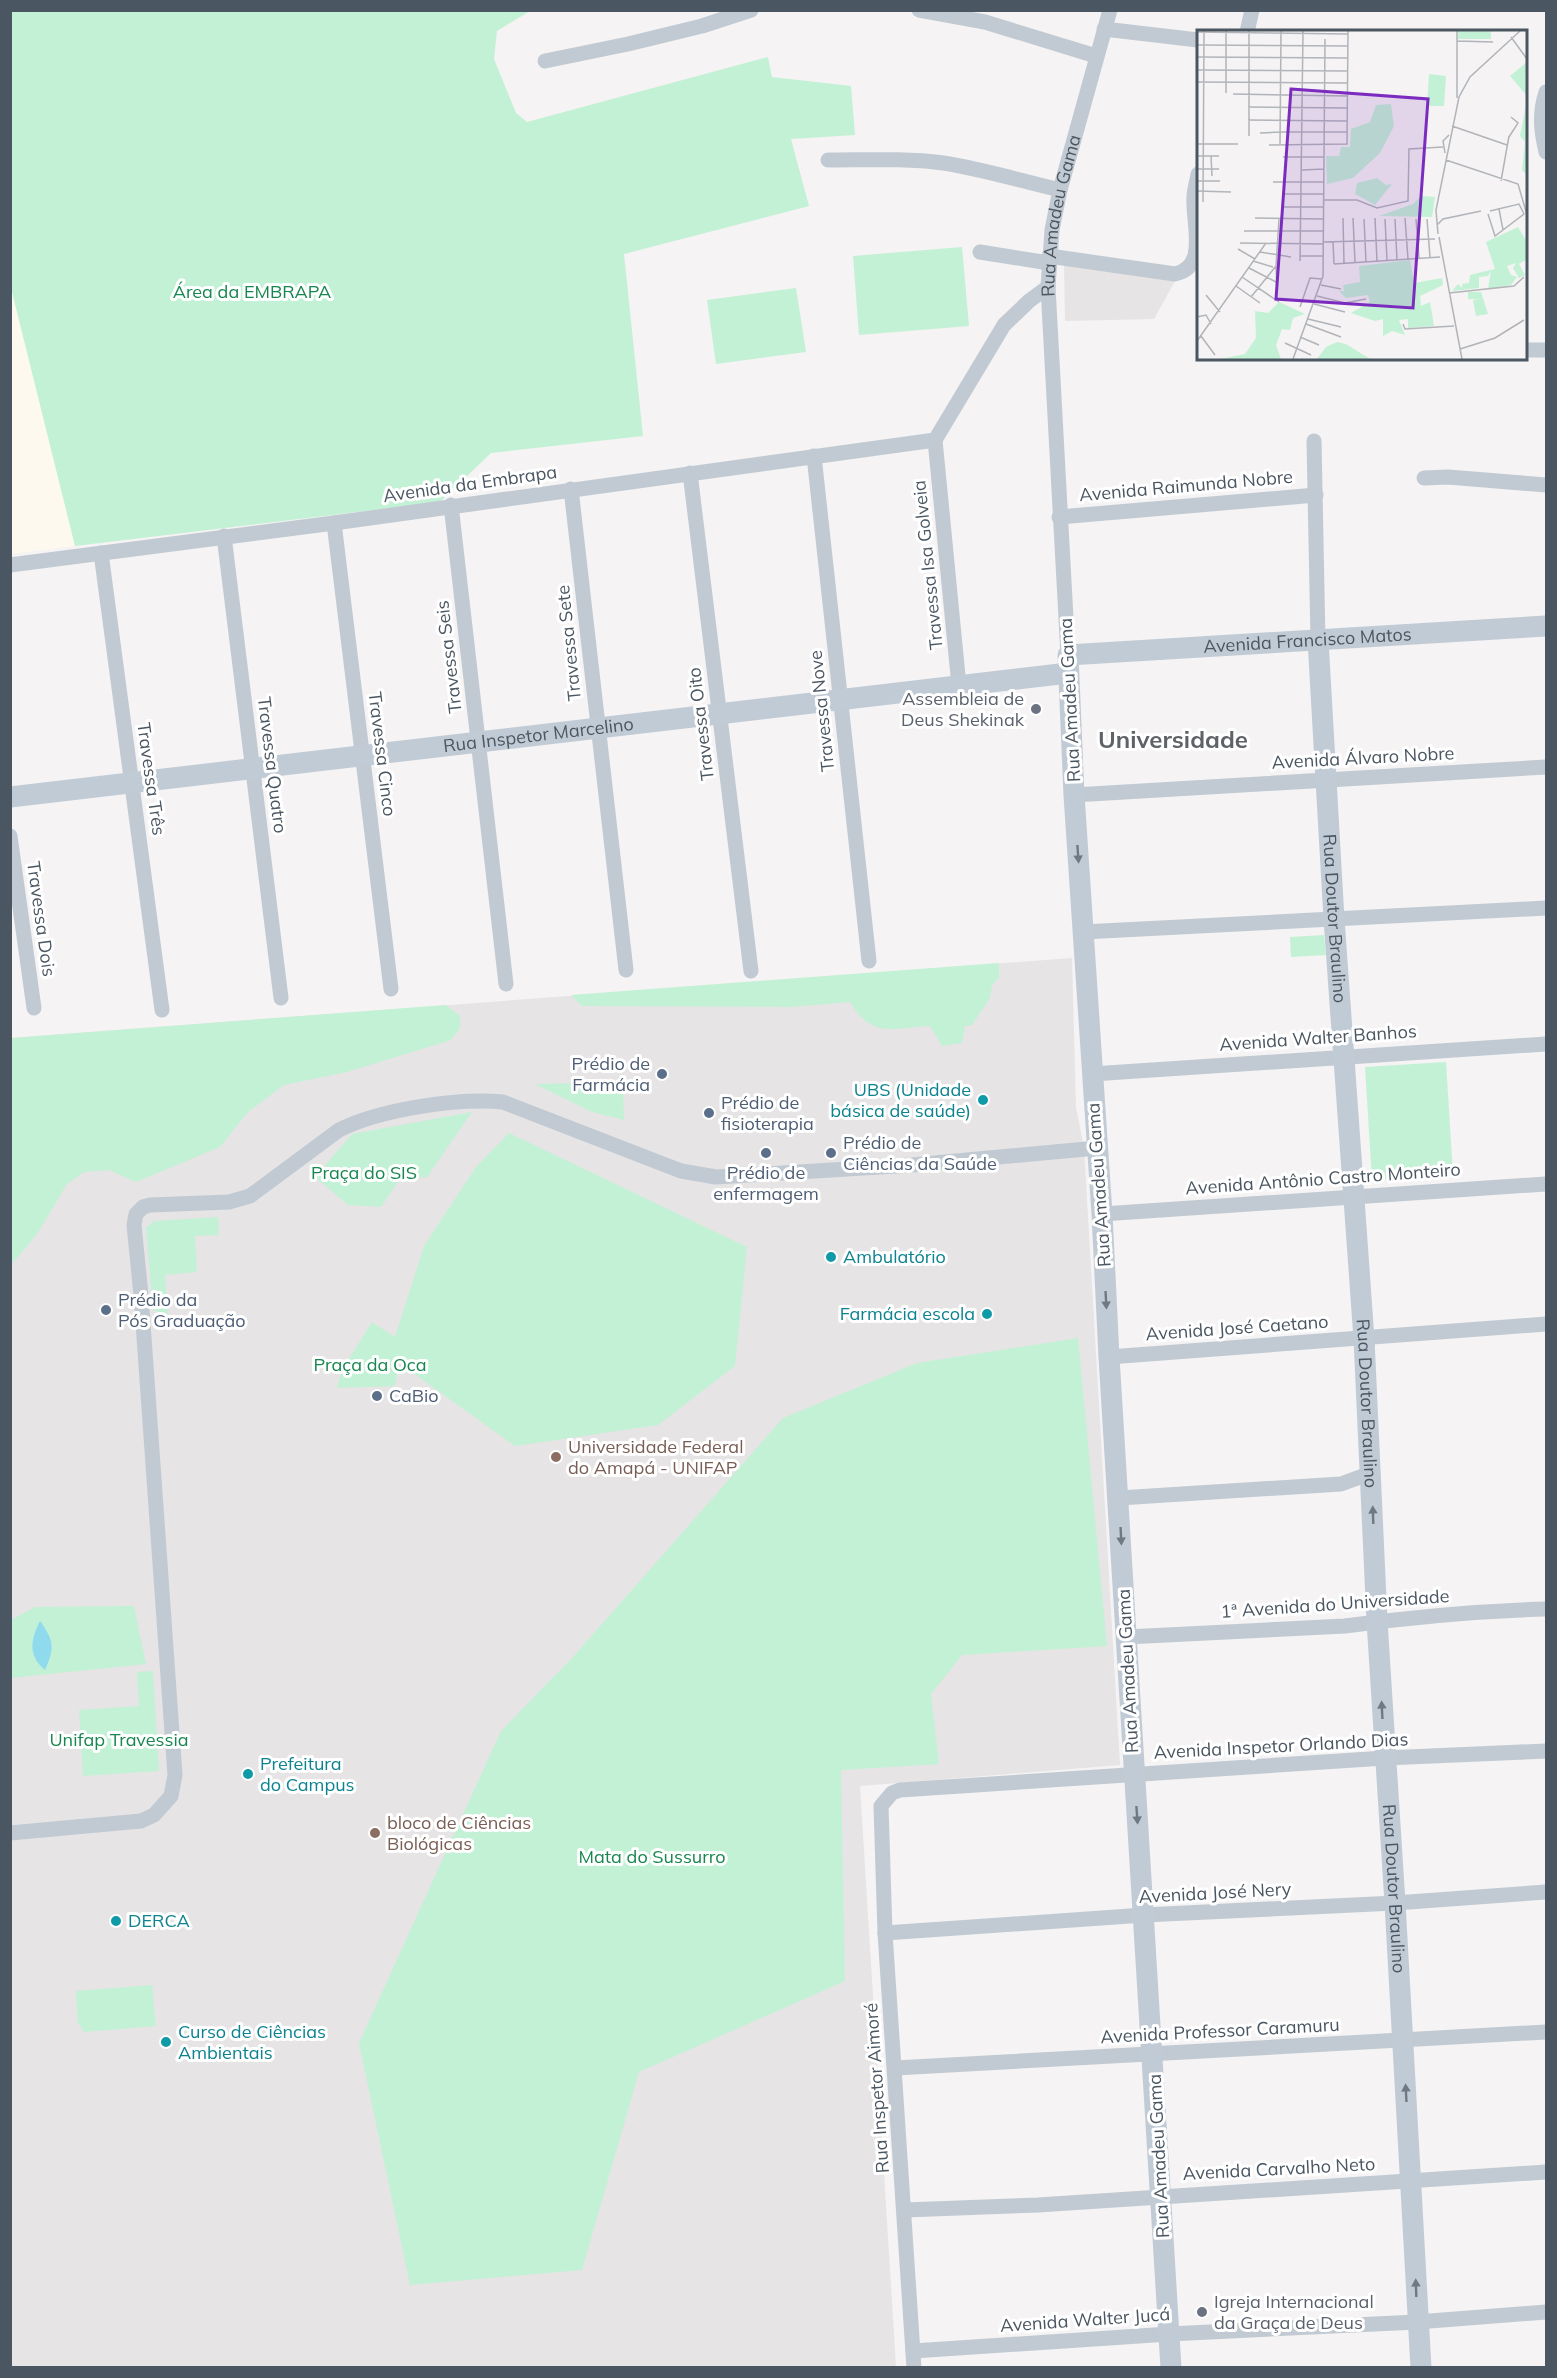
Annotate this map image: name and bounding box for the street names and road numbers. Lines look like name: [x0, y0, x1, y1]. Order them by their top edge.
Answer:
street label: Rua Amadeu Gama: [1036, 132, 1086, 297]
street label: Avenida da Embrapa: [381, 460, 558, 507]
street label: Avenida Raimunda Nobre: [1078, 465, 1294, 506]
street label: Travessa Isa Golveia: [907, 479, 948, 651]
street label: Travessa Sete: [551, 584, 586, 702]
street label: Travessa Seis: [430, 599, 467, 715]
street label: Rua Amadeu Gama: [1054, 617, 1085, 783]
street label: Avenida Francisco Matos: [1203, 622, 1412, 658]
street label: Travessa Nove: [804, 649, 839, 773]
street label: Travessa Oito: [682, 666, 719, 782]
street label: Travessa Cinco: [363, 690, 402, 818]
street label: Travessa Quatro: [253, 695, 292, 834]
street label: Rua Inspetor Marcelino: [442, 712, 635, 757]
street label: Travessa Três: [132, 721, 171, 837]
street label: Avenida Álvaro Nobre: [1271, 741, 1455, 774]
street label: Rua Doutor Braulino: [1318, 833, 1352, 1004]
street label: Travessa Dois: [22, 860, 61, 978]
street label: Avenida Walter Banhos: [1219, 1019, 1417, 1056]
street label: Rua Amadeu Gama: [1081, 1102, 1116, 1268]
street label: Avenida Antônio Castro Monteiro: [1185, 1157, 1461, 1200]
street label: Avenida José Caetano: [1145, 1310, 1329, 1345]
street label: Rua Doutor Braulino: [1352, 1318, 1383, 1489]
street label: 1ª Avenida do Universidade: [1220, 1584, 1450, 1623]
street label: Rua Amadeu Gama: [1112, 1588, 1143, 1754]
street label: Avenida Inspetor Orlando Dias: [1153, 1727, 1409, 1764]
street label: Rua Doutor Braulino: [1378, 1803, 1411, 1974]
street label: Avenida José Nery: [1138, 1877, 1292, 1908]
street label: Rua Inspetor Aimoré: [859, 2002, 894, 2174]
street label: Avenida Professor Caramuru: [1100, 2013, 1340, 2048]
street label: Rua Amadeu Gama: [1143, 2073, 1174, 2239]
street label: Avenida Carvalho Neto: [1182, 2152, 1376, 2185]
street label: Avenida Walter Jucá: [999, 2302, 1171, 2337]

